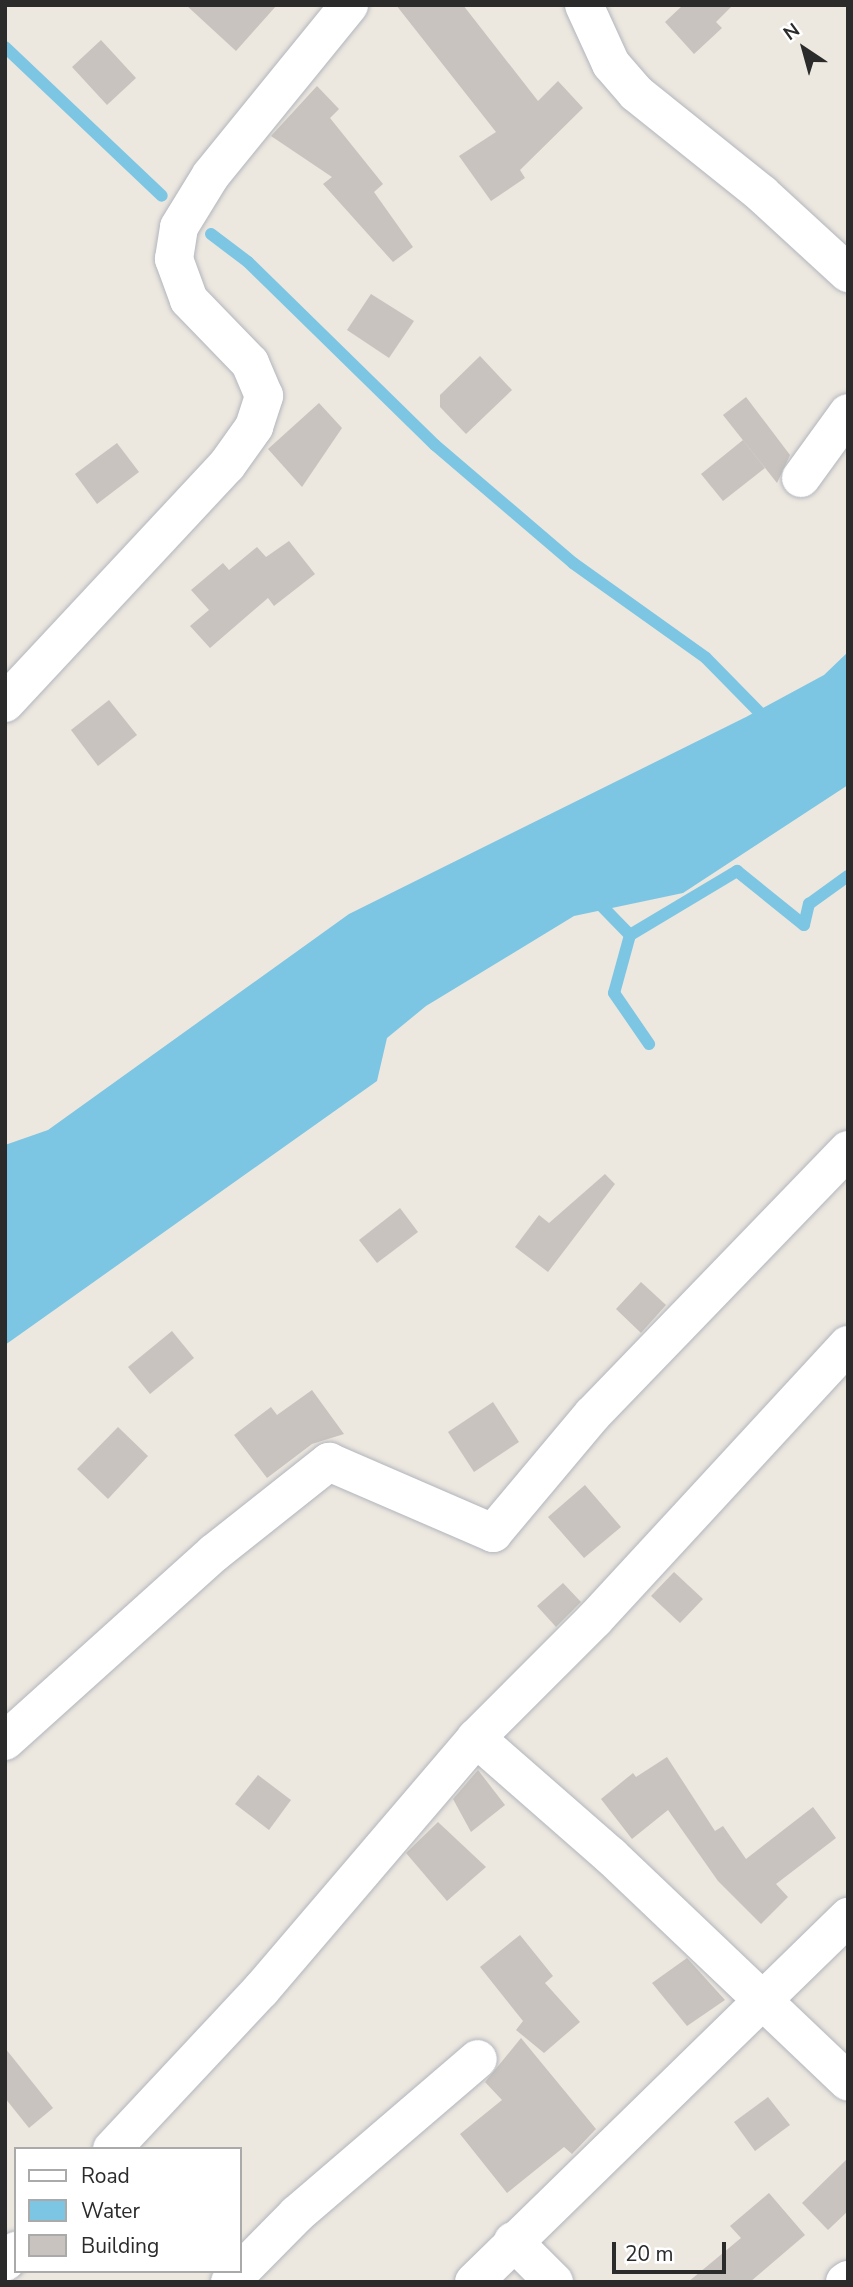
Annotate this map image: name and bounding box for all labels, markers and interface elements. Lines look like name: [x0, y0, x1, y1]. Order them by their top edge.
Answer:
north arrow: [769, 14, 839, 84]
text: N: [778, 17, 805, 47]
legend: [14, 2147, 242, 2273]
text: Road: [81, 2162, 130, 2190]
text: Water: [81, 2197, 140, 2225]
scale bar: [615, 2228, 729, 2272]
text: Building: [81, 2232, 159, 2260]
text: 20 m: [625, 2240, 674, 2268]

